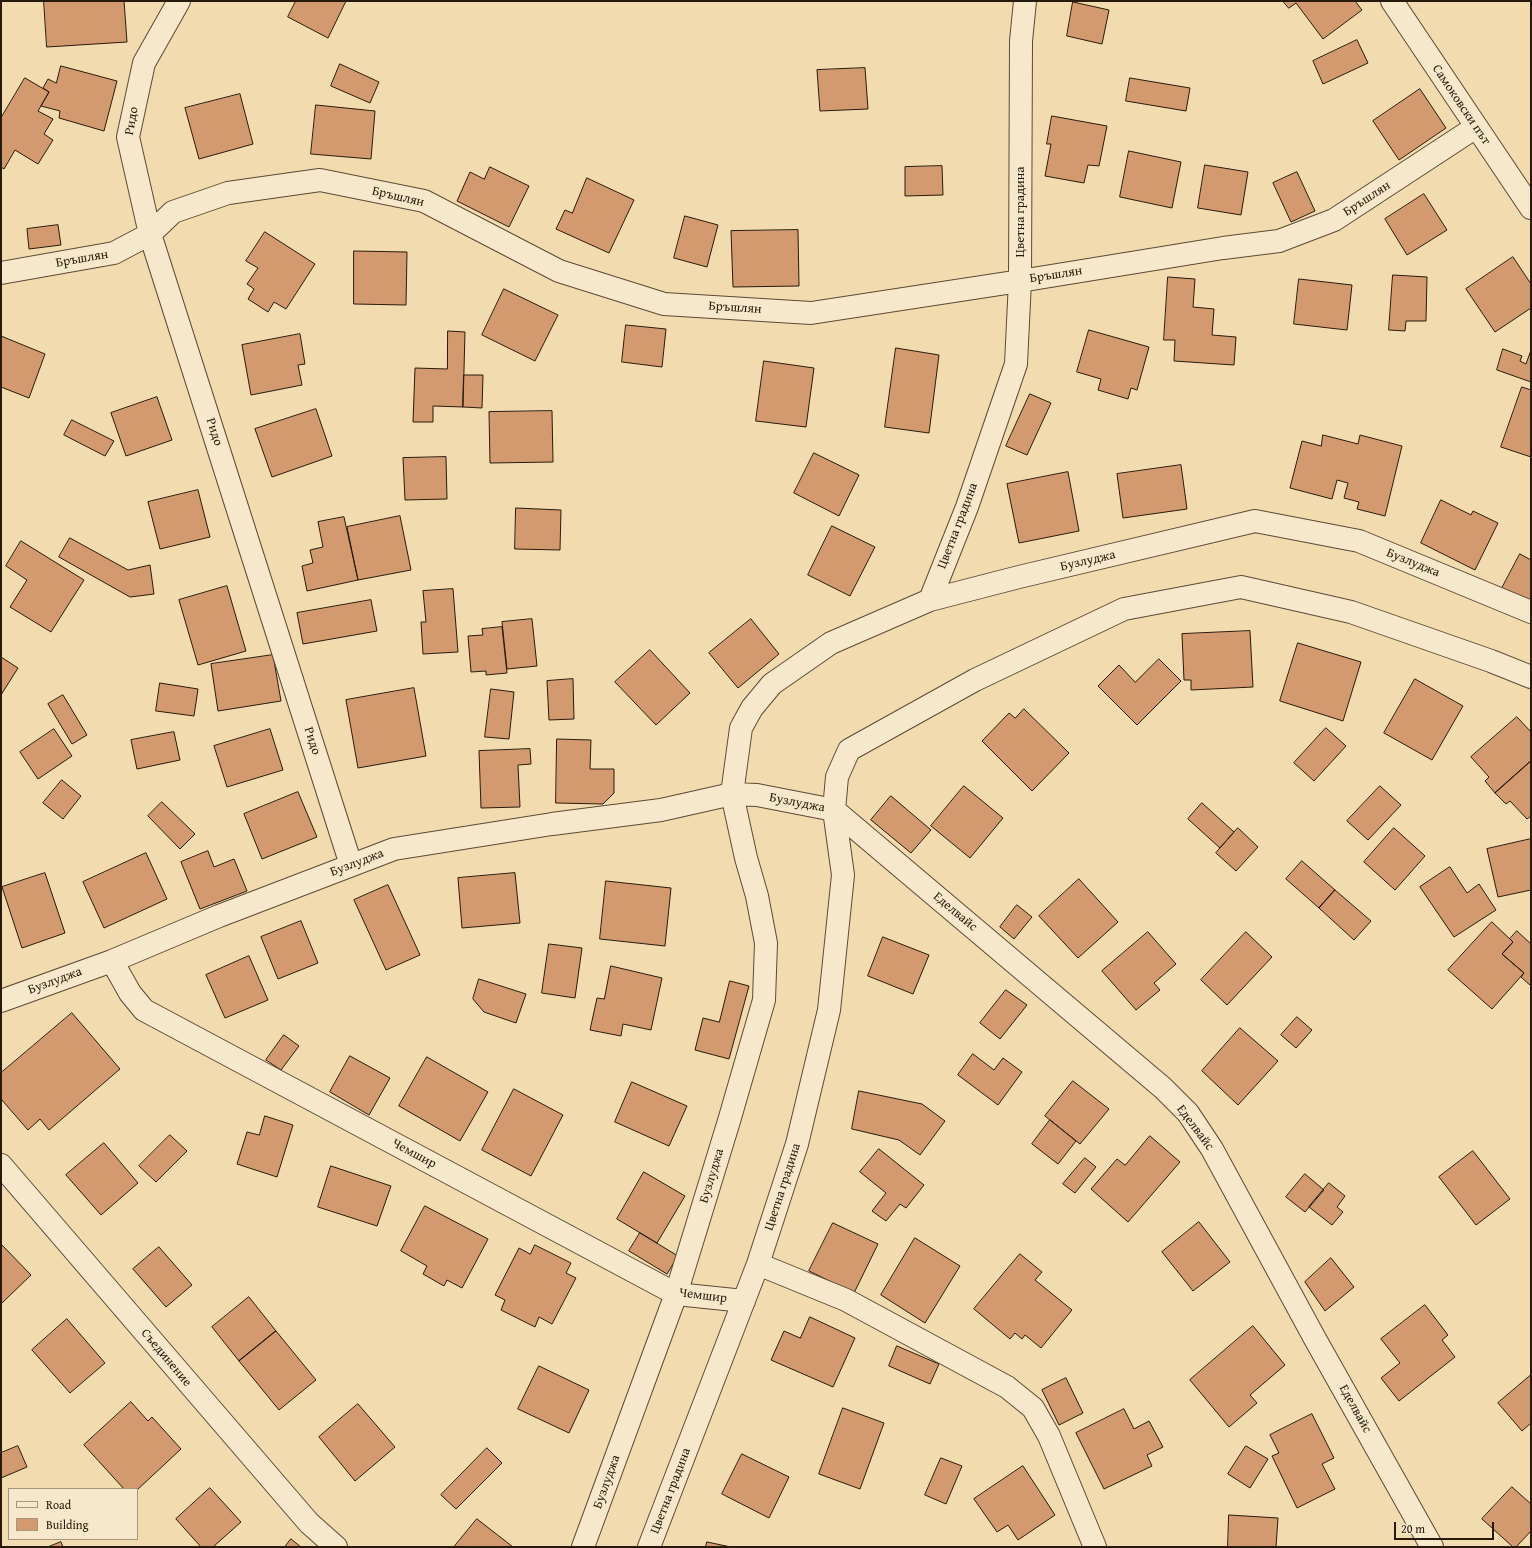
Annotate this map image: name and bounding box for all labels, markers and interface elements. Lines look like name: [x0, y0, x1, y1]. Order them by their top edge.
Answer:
street label: Самоковски път: [1428, 62, 1494, 148]
street label: Ридо: [122, 106, 142, 136]
street label: Цветна градина: [1013, 167, 1029, 257]
street label: Бръшлян: [1340, 178, 1394, 220]
street label: Бръшлян: [370, 183, 426, 211]
street label: Бръшлян: [54, 247, 110, 271]
street label: Бръшлян: [1029, 263, 1083, 287]
street label: Бръшлян: [708, 298, 762, 318]
street label: Ридо: [202, 416, 226, 448]
street label: Цветна градина: [934, 481, 982, 571]
street label: Бузлуджа: [1384, 545, 1442, 581]
street label: Бузлуджа: [1059, 547, 1117, 575]
street label: Ридо: [300, 725, 324, 757]
street label: Бузлуджа: [768, 790, 826, 816]
street label: Бузлуджа: [328, 846, 386, 880]
street label: Еделвайс: [930, 889, 980, 935]
street label: Бузлуджа: [26, 964, 84, 998]
street label: Еделвайс: [1173, 1102, 1217, 1154]
street label: Чемшир: [389, 1136, 439, 1172]
street label: Цветна градина: [762, 1141, 804, 1233]
street label: Бузлуджа: [696, 1147, 728, 1205]
street label: Чемшир: [678, 1285, 728, 1307]
street label: Съединение: [137, 1326, 195, 1390]
street label: Еделвайс: [1335, 1382, 1375, 1436]
street label: Цветна градина: [647, 1446, 695, 1536]
street label: Бузлуджа: [590, 1453, 624, 1511]
legend: [8, 1488, 138, 1540]
text: Road: [46, 1496, 71, 1513]
scale bar: [1396, 1514, 1496, 1540]
text: Building: [46, 1516, 89, 1533]
text: 20 m: [1401, 1520, 1425, 1537]

